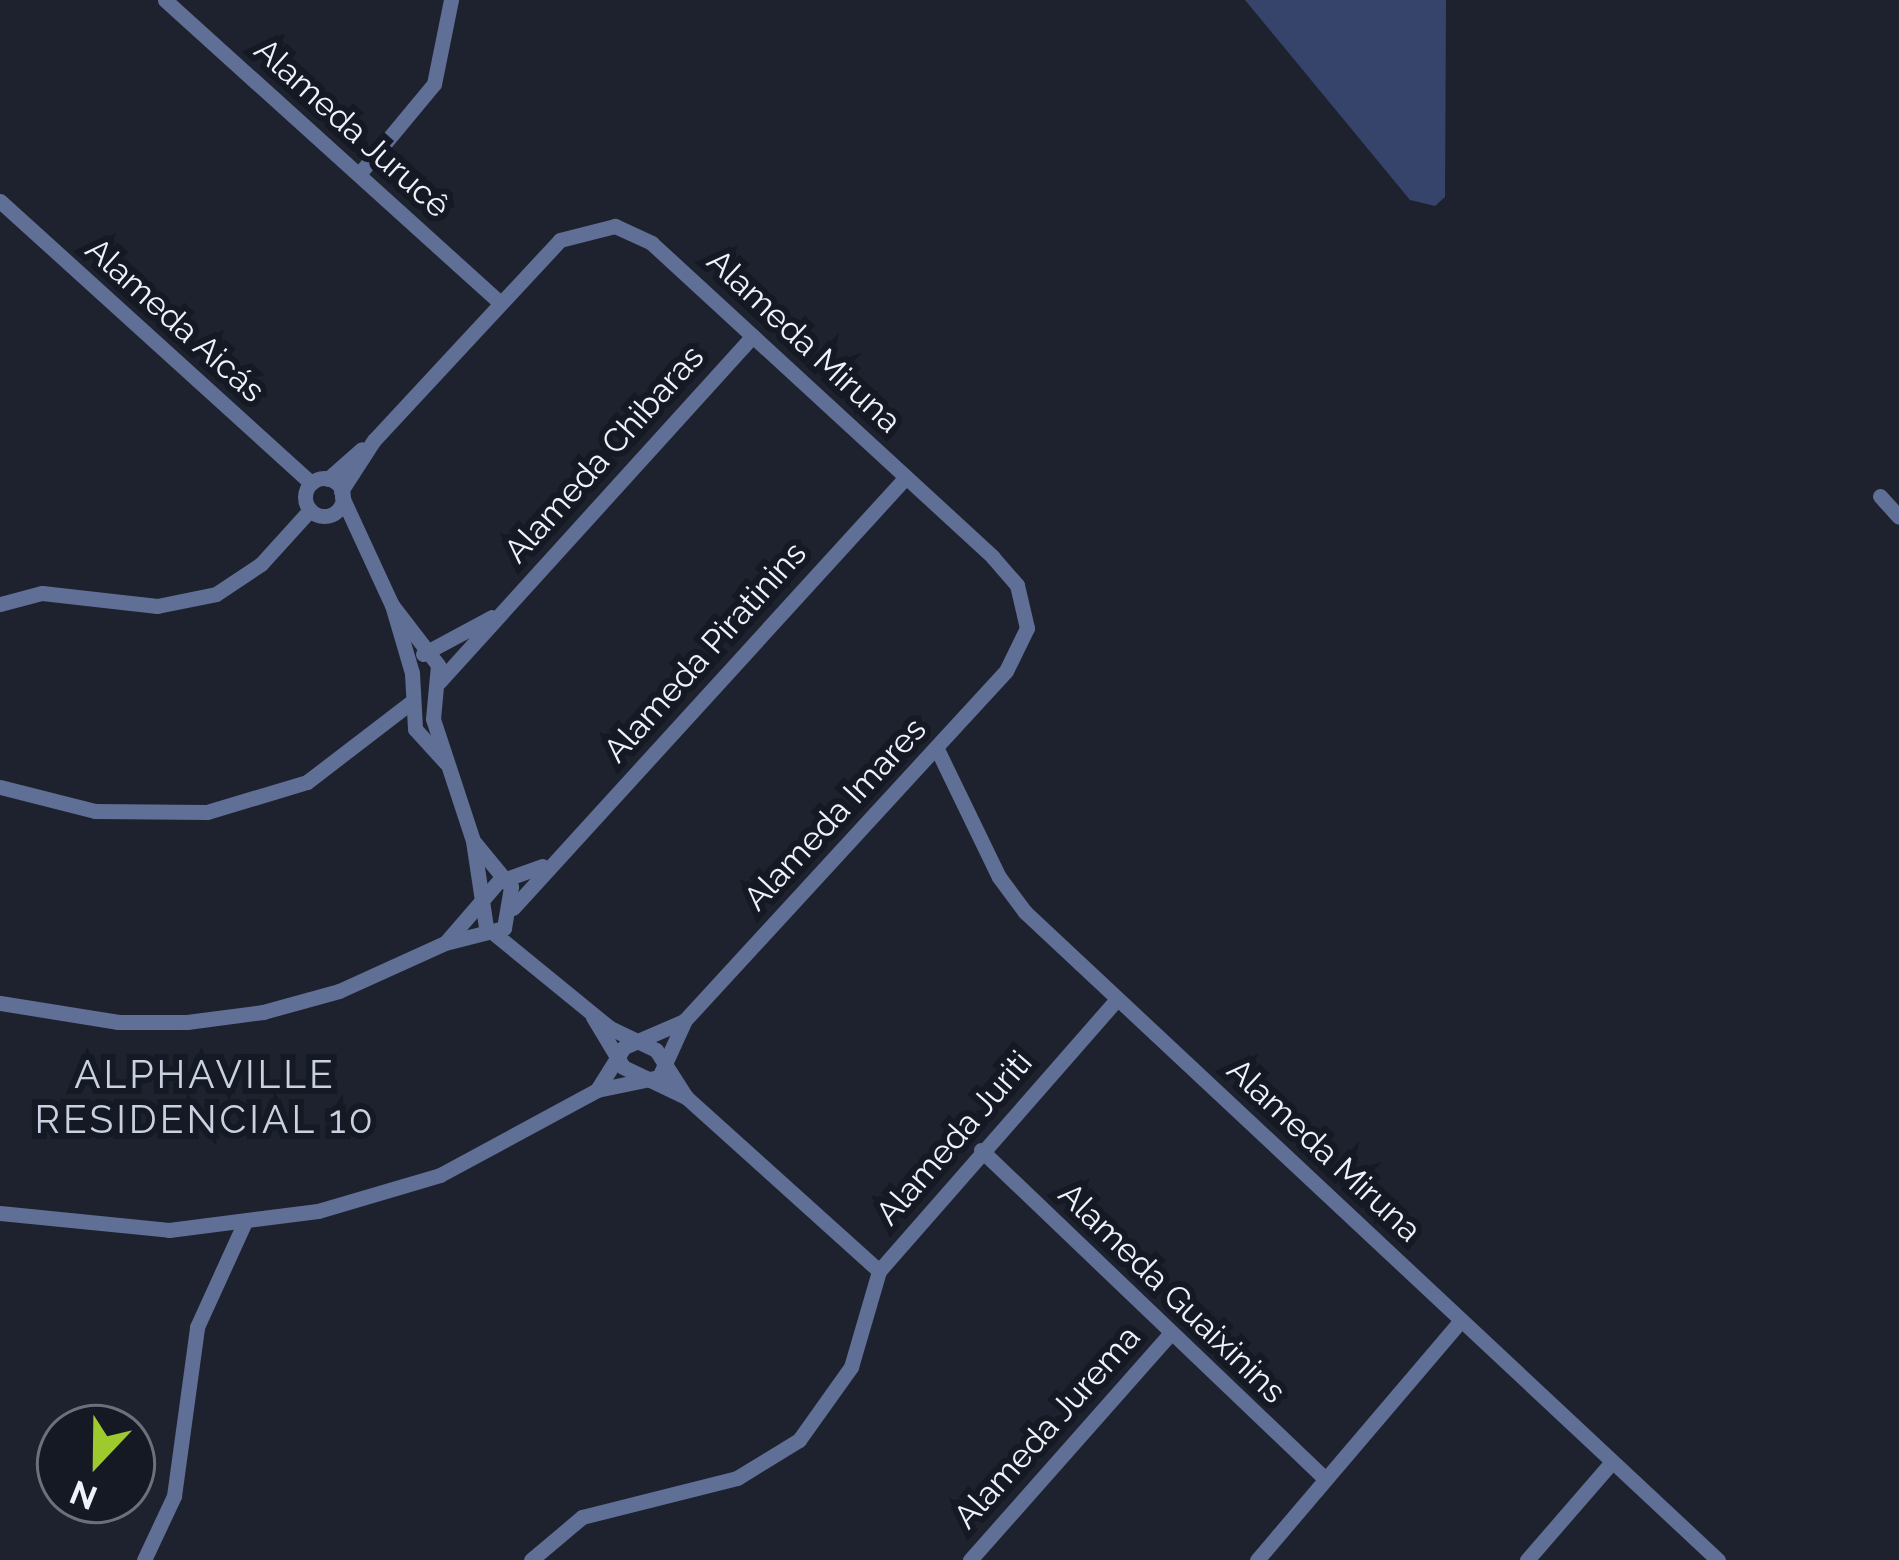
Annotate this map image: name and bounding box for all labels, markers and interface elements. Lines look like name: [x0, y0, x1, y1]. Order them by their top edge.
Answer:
street label: Alameda Jurucê: [246, 30, 458, 226]
street label: Alameda Aicás: [77, 229, 273, 411]
street label: Alameda Miruna: [699, 241, 909, 441]
street label: Alameda Chibaras: [496, 337, 712, 571]
street label: Alameda Piratinins: [596, 534, 814, 770]
street label: Alameda Imares: [736, 710, 934, 918]
street label: Alameda Juriti: [867, 1043, 1041, 1233]
street label: Alameda Miruna: [1219, 1050, 1429, 1250]
district label: ALPHAVILLE RESIDENCIAL 10: [34, 1052, 376, 1143]
street label: Alameda Guaixinins: [1050, 1175, 1294, 1411]
street label: Alameda Jurema: [945, 1317, 1149, 1537]
north arrow: [36, 1404, 156, 1524]
text: N: [64, 1472, 102, 1518]

